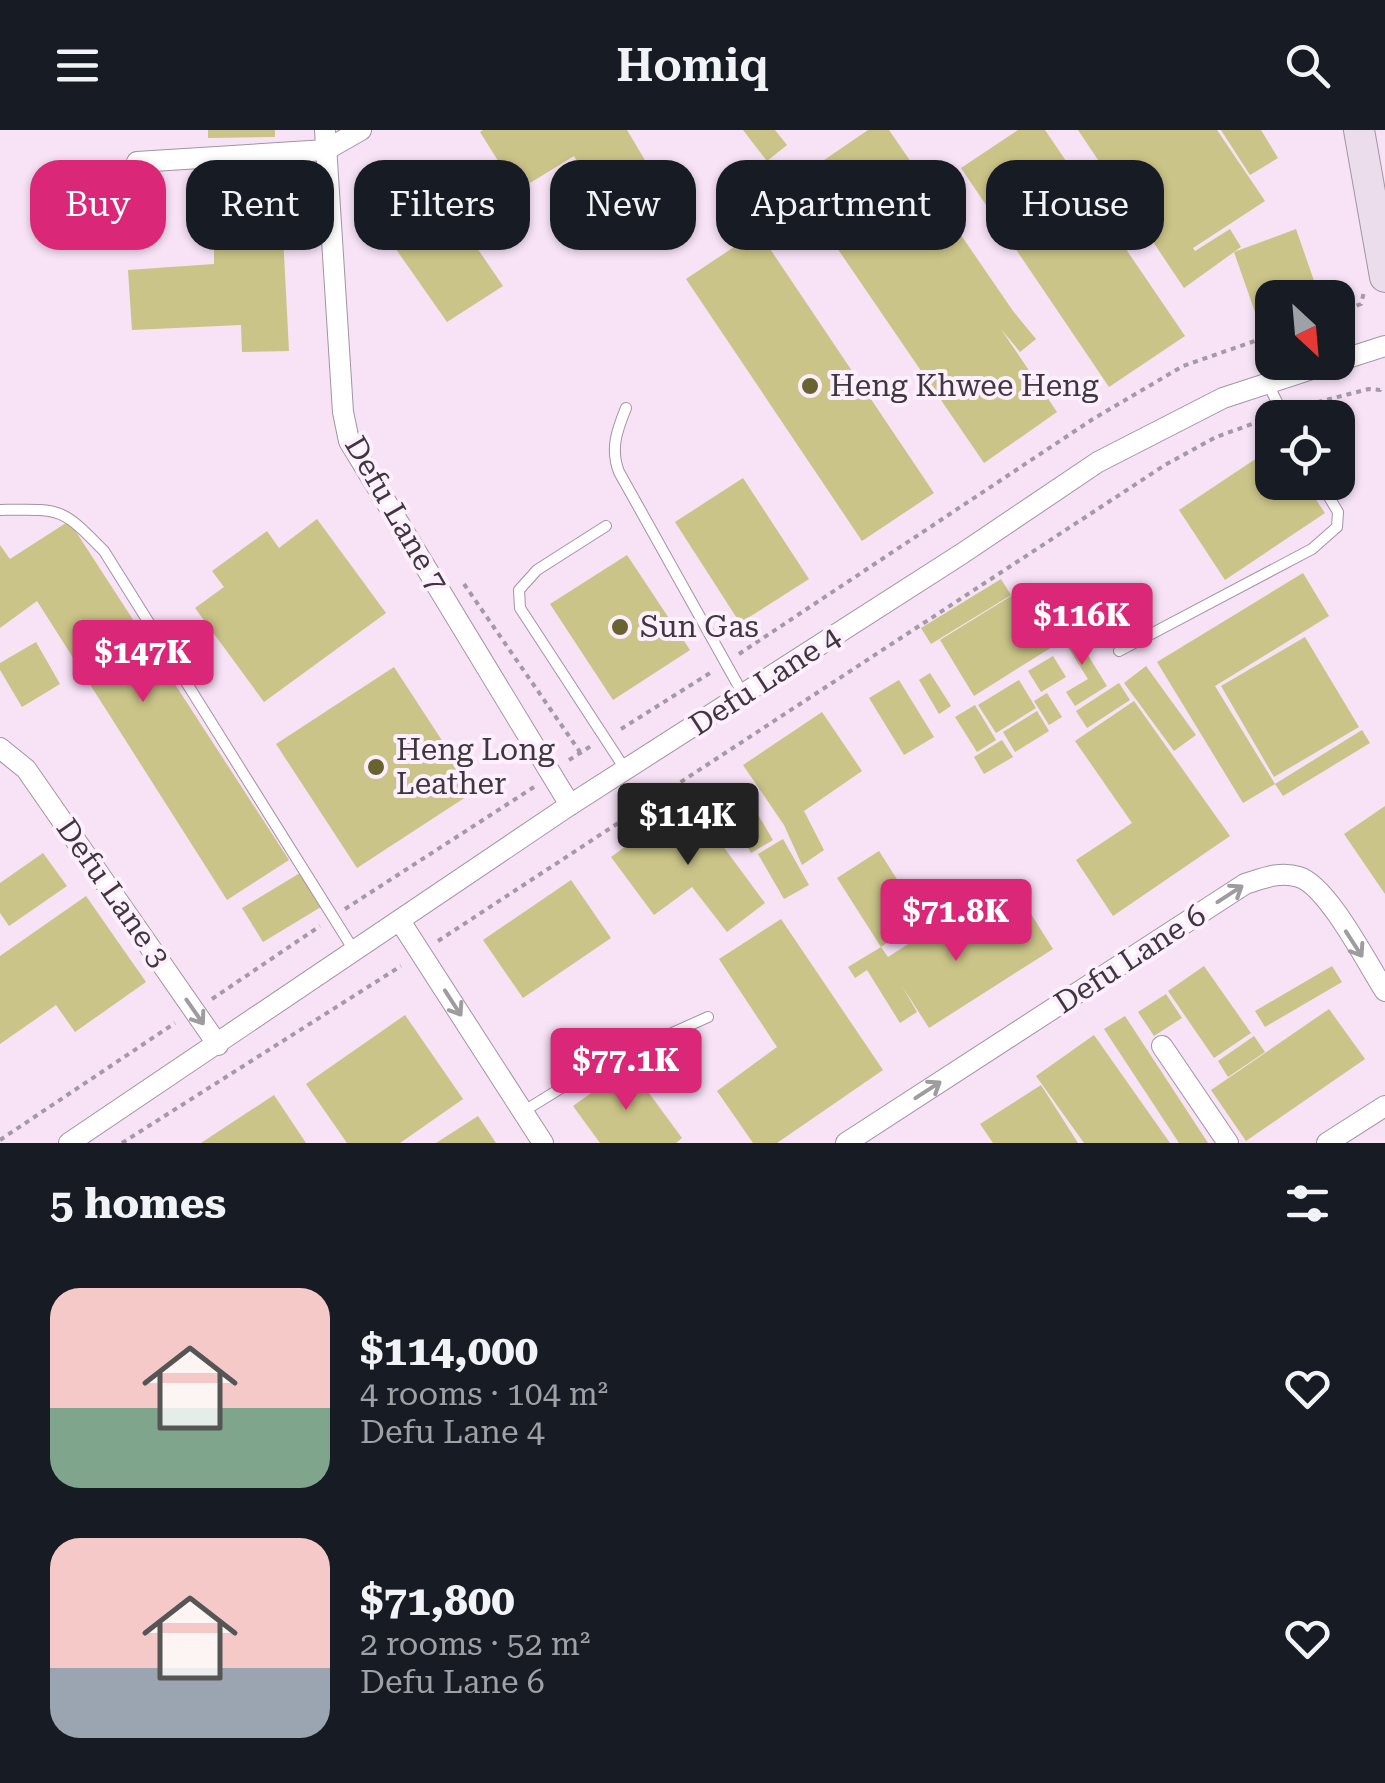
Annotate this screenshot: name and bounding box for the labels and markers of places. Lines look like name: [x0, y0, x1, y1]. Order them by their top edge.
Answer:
place label: Heng Khwee Heng: [830, 368, 1099, 403]
marker: Heng Khwee Heng: [799, 375, 821, 397]
pin: $116K: [1012, 583, 1152, 668]
place label: Sun Gas: [640, 609, 759, 644]
marker: Sun Gas: [609, 616, 631, 638]
pin: $147K: [73, 620, 213, 705]
place label: Heng Long Leather: [396, 732, 555, 801]
marker: Heng Long Leather: [365, 756, 387, 778]
pin: $114K: [618, 783, 758, 868]
pin: $71.8K: [875, 879, 1037, 964]
pin: $77.1K: [545, 1028, 707, 1113]

